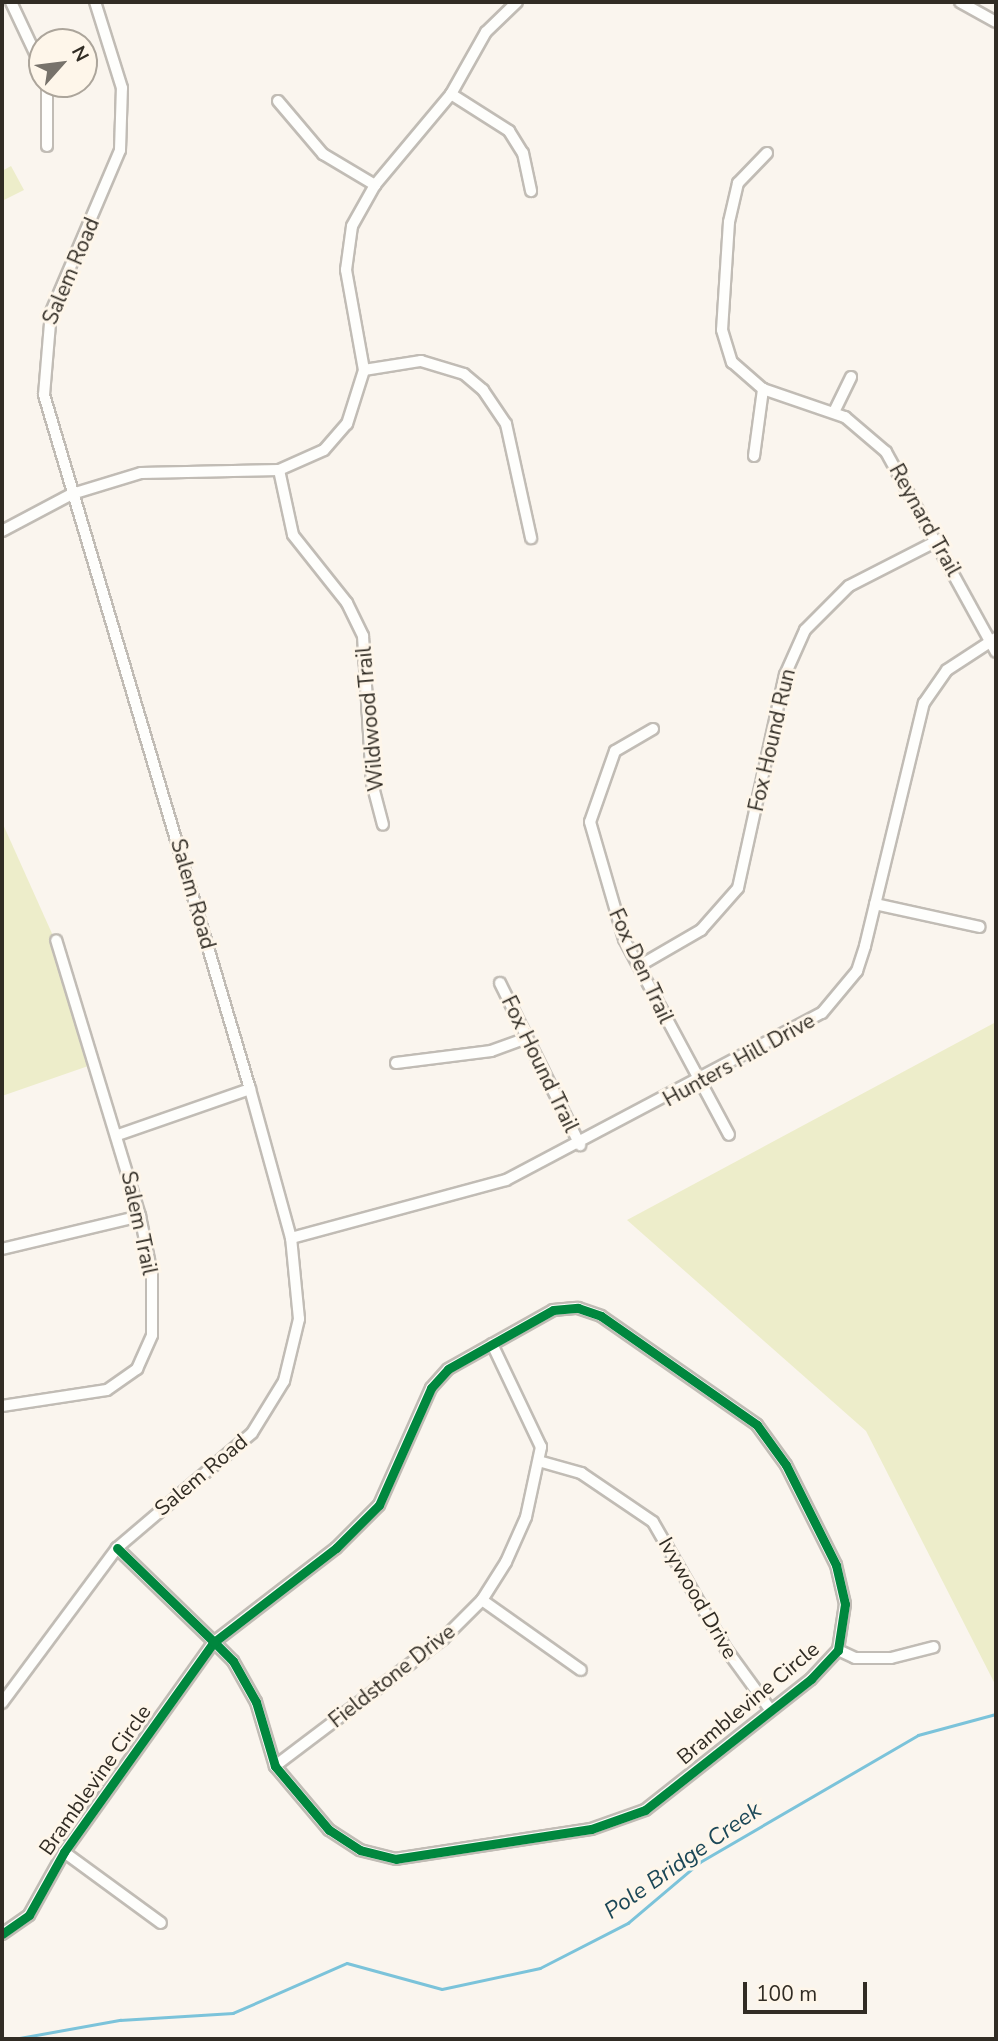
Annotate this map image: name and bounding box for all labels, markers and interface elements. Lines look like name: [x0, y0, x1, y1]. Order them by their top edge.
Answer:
north arrow: [28, 28, 98, 98]
text: N: [65, 42, 95, 66]
street label: Salem Road: [37, 214, 105, 328]
street label: Reynard Trail: [884, 459, 966, 581]
street label: Wildwood Trail: [351, 645, 389, 793]
street label: Fox Hound Run: [743, 666, 801, 814]
street label: Salem Road: [165, 836, 221, 952]
street label: Fox Den Trail: [603, 905, 679, 1027]
street label: Fox Hound Trail: [496, 992, 584, 1136]
street label: Hunters Hill Drive: [659, 1008, 819, 1112]
street label: Salem Trail: [116, 1169, 162, 1277]
street label: Salem Road: [149, 1429, 253, 1521]
street label: Ivywood Drive: [653, 1533, 743, 1663]
street label: Fieldstone Drive: [324, 1619, 460, 1733]
street label: Bramblevine Circle: [672, 1636, 824, 1770]
street label: Bramblevine Circle: [34, 1700, 156, 1860]
water label: Pole Bridge Creek: [599, 1797, 767, 1925]
scale bar: [746, 1968, 870, 2012]
text: 100 m: [756, 1980, 817, 2008]

